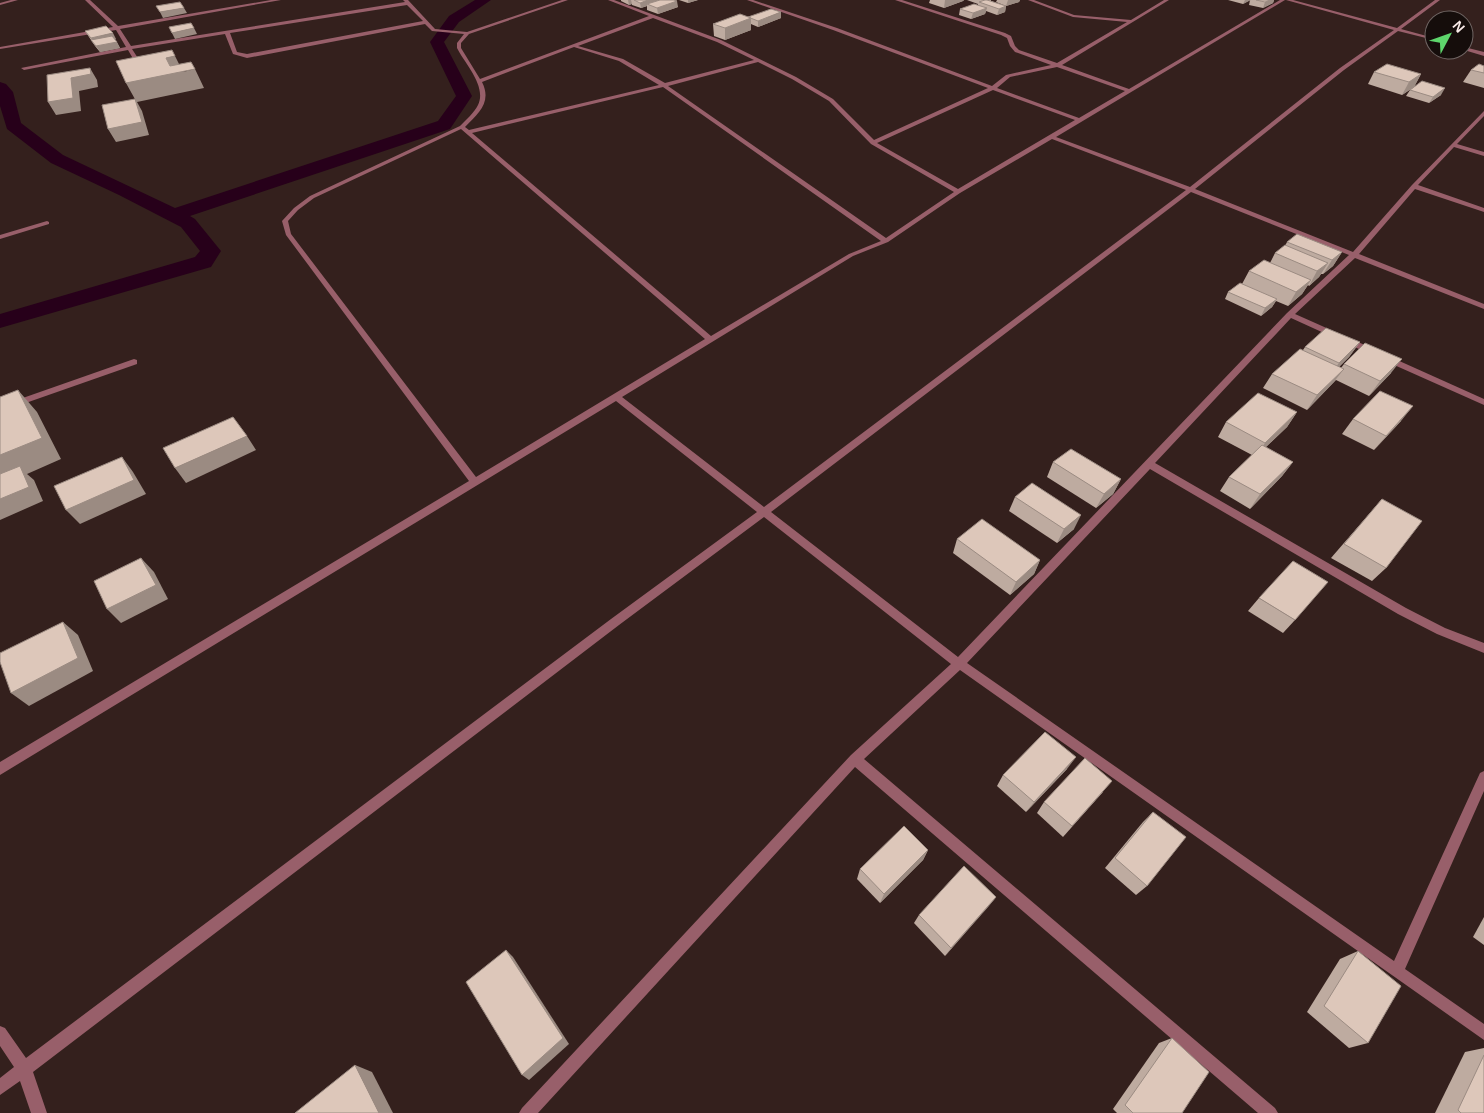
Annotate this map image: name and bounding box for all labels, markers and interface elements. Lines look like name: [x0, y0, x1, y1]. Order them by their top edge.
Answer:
north arrow: [1424, 10, 1474, 60]
text: N: [1449, 17, 1468, 36]

